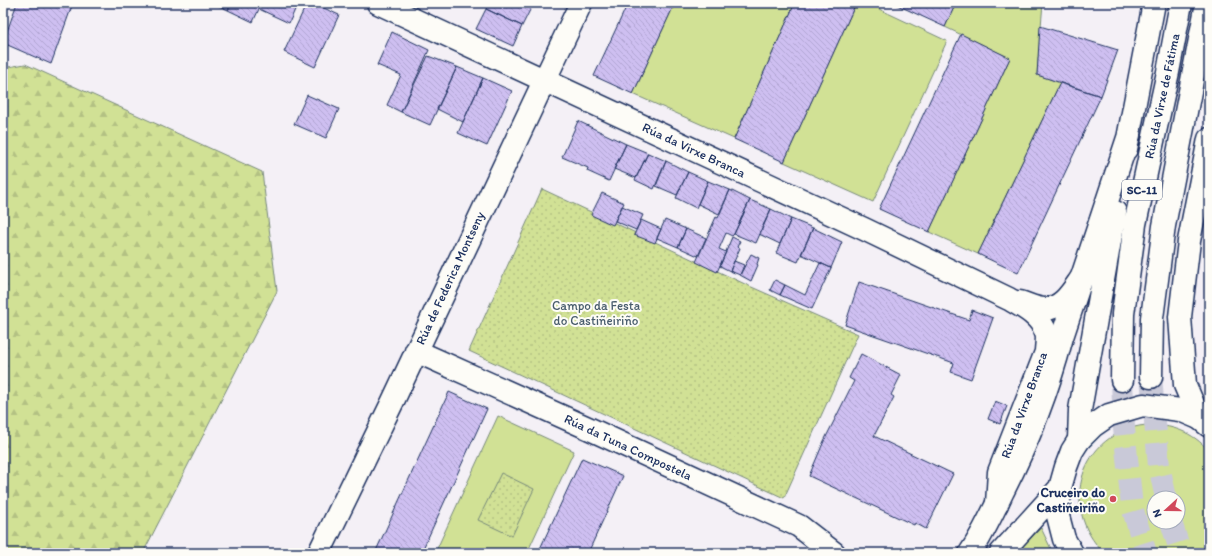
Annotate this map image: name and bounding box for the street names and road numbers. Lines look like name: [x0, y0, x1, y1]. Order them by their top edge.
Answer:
street label: Rúa da Virxe de Fátima: [1141, 32, 1183, 160]
street label: Rúa da Virxe Branca: [640, 119, 748, 181]
road number: SC-11: [1122, 180, 1162, 200]
street label: Rúa de Federica Montseny: [413, 209, 487, 347]
street label: Rúa da Virxe Branca: [998, 349, 1050, 460]
street label: Rúa da Tuna Compostela: [562, 411, 695, 483]

